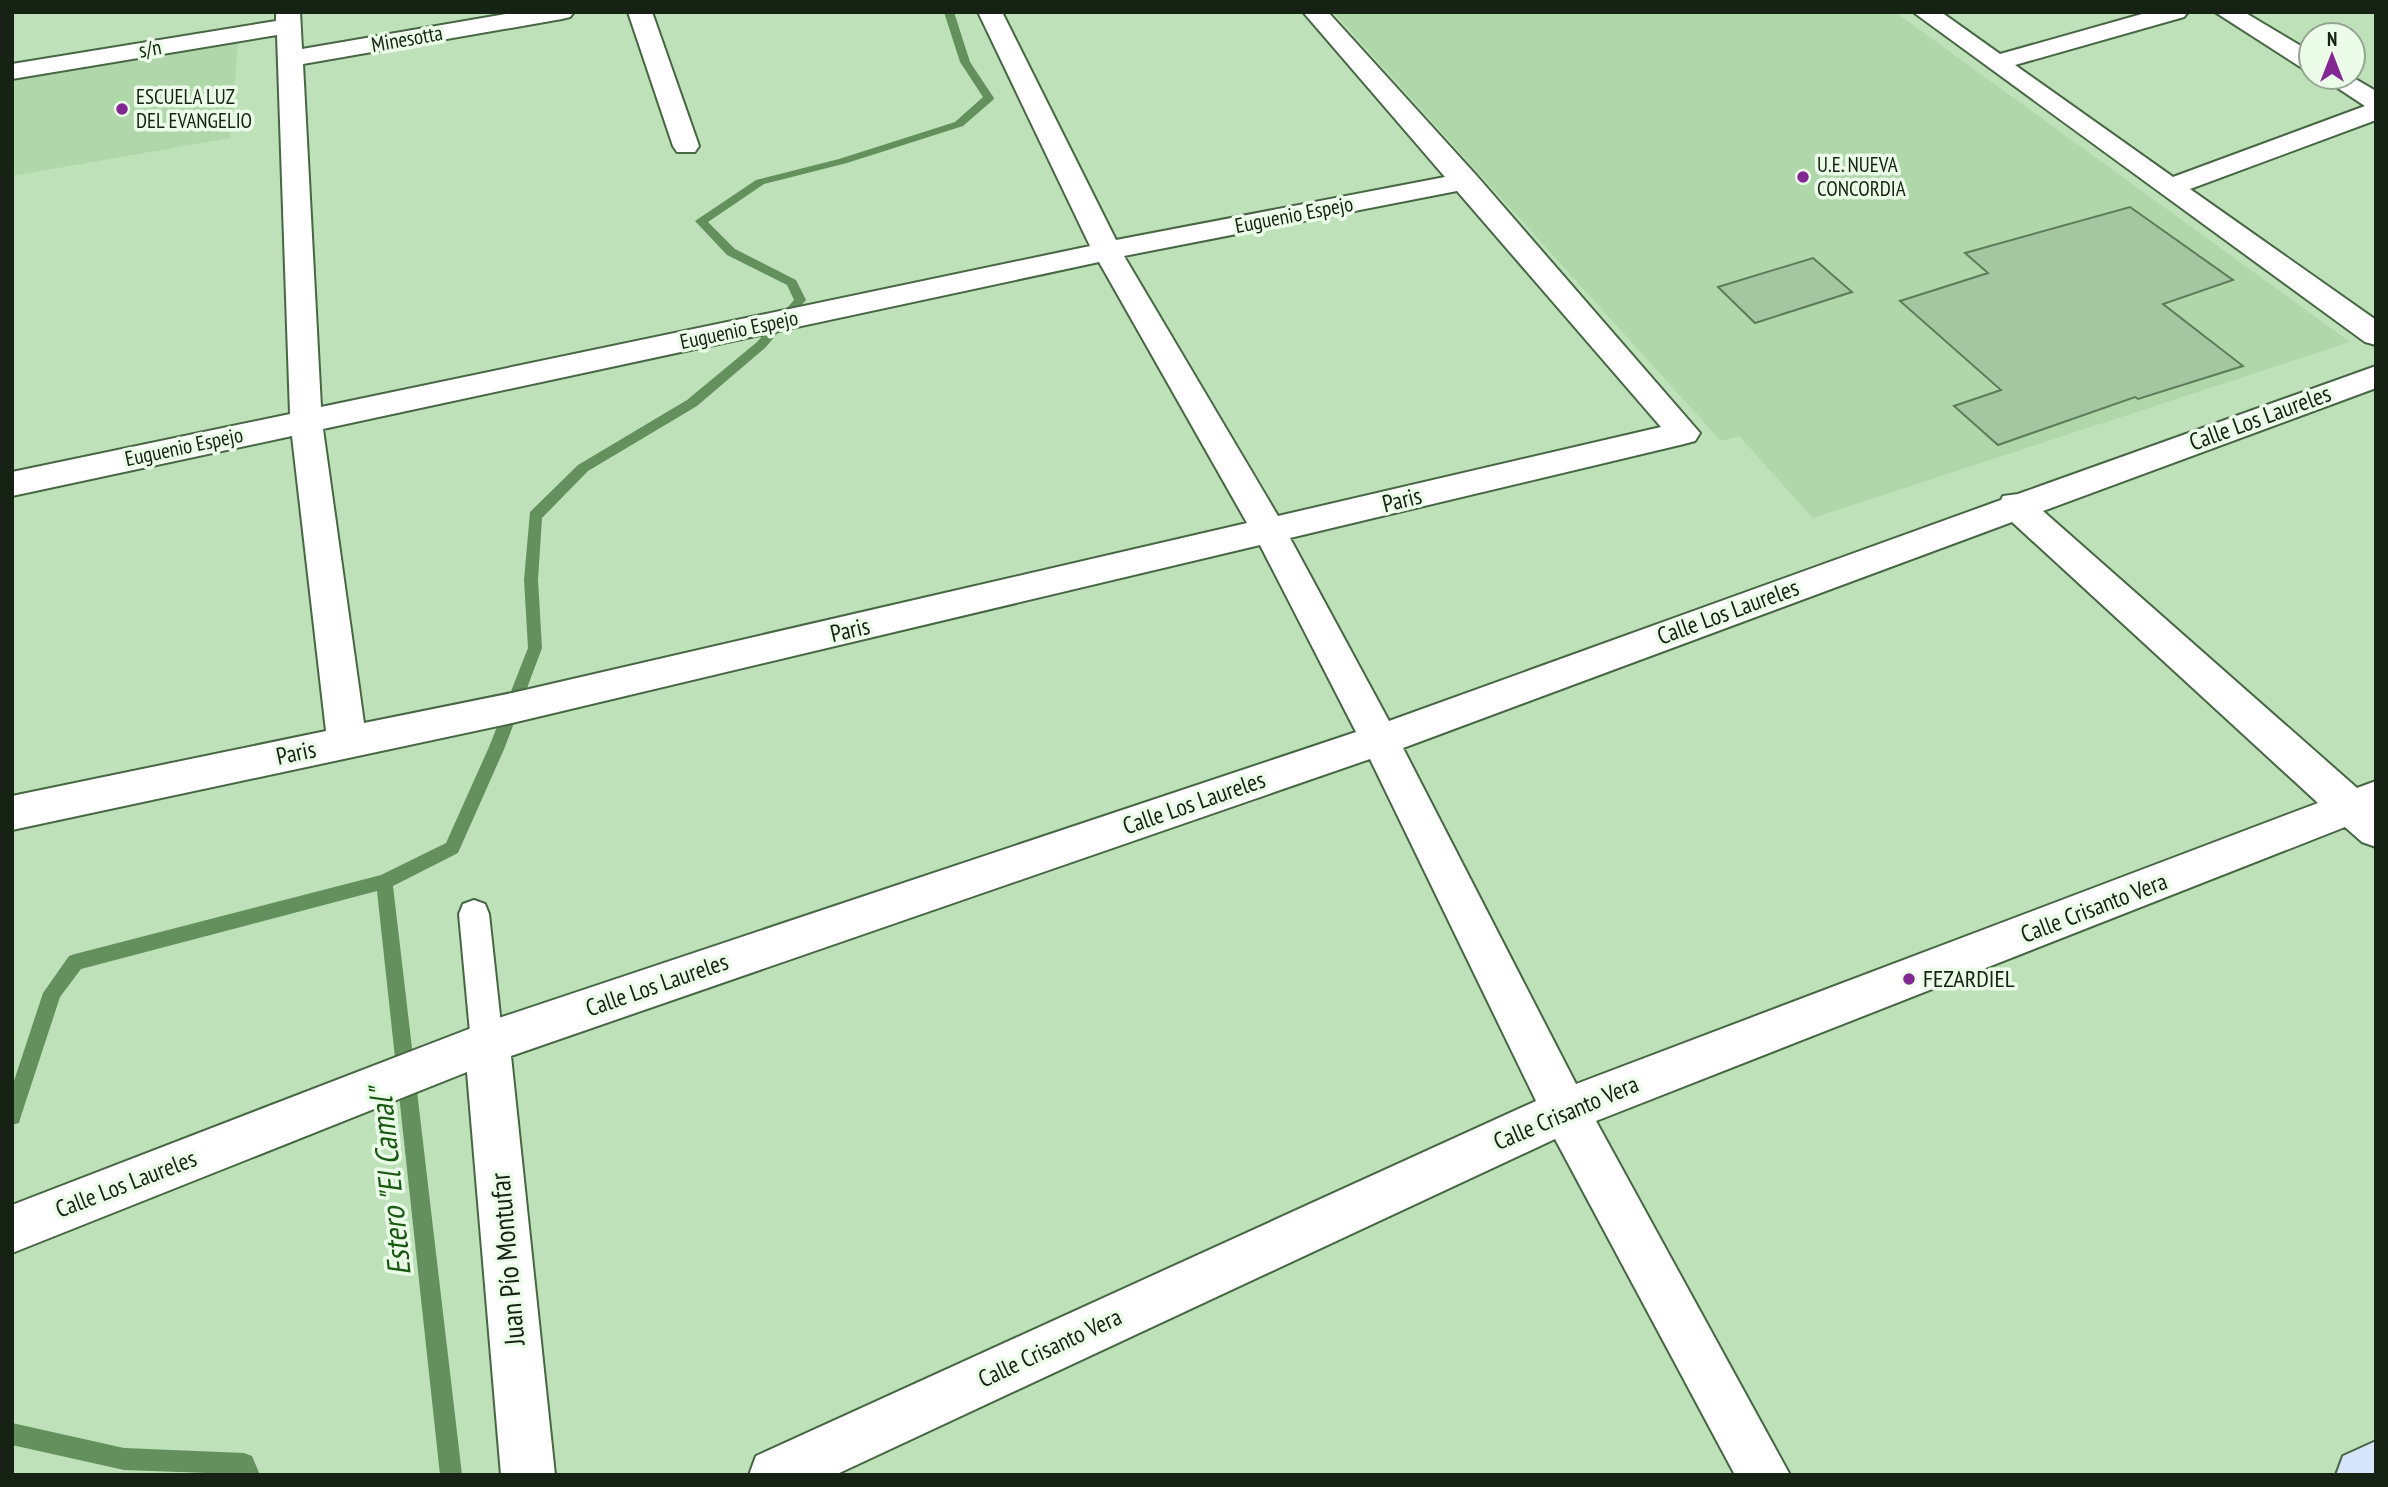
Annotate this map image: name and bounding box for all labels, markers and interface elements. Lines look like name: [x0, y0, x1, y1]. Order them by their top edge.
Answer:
street label: Minesotta: [369, 19, 445, 58]
north arrow: [2297, 21, 2367, 91]
text: N: [2327, 27, 2337, 51]
street label: s/n: [136, 33, 163, 64]
place label: ESCUELA LUZ DEL EVANGELIO: [136, 83, 252, 134]
marker: ESCUELA LUZ DEL EVANGELIO: [114, 101, 130, 117]
place label: U.E. NUEVA CONCORDIA: [1817, 151, 1906, 202]
marker: U.E. NUEVA CONCORDIA: [1795, 169, 1811, 185]
street label: Euguenio Espejo: [1233, 190, 1355, 239]
street label: Euguenio Espejo: [677, 304, 800, 355]
street label: Calle Los Laureles: [2185, 378, 2335, 458]
street label: Euguenio Espejo: [122, 421, 245, 472]
street label: Paris: [1379, 480, 1425, 519]
street label: Calle Los Laureles: [1653, 572, 1803, 652]
street label: Paris: [827, 610, 873, 649]
street label: Paris: [273, 733, 319, 772]
street label: Calle Los Laureles: [1118, 764, 1269, 841]
street label: Calle Crisanto Vera: [2016, 865, 2171, 950]
street label: Calle Los Laureles: [581, 946, 732, 1023]
place label: FEZARDIEL: [1923, 963, 2015, 994]
marker: FEZARDIEL: [1901, 971, 1917, 987]
street label: Calle Crisanto Vera: [1489, 1068, 1643, 1157]
water label: Estero "El Camal": [358, 1081, 420, 1278]
street label: Calle Los Laureles: [51, 1142, 201, 1225]
street label: Juan Pío Montufar: [480, 1171, 533, 1348]
street label: Calle Crisanto Vera: [973, 1301, 1126, 1394]

